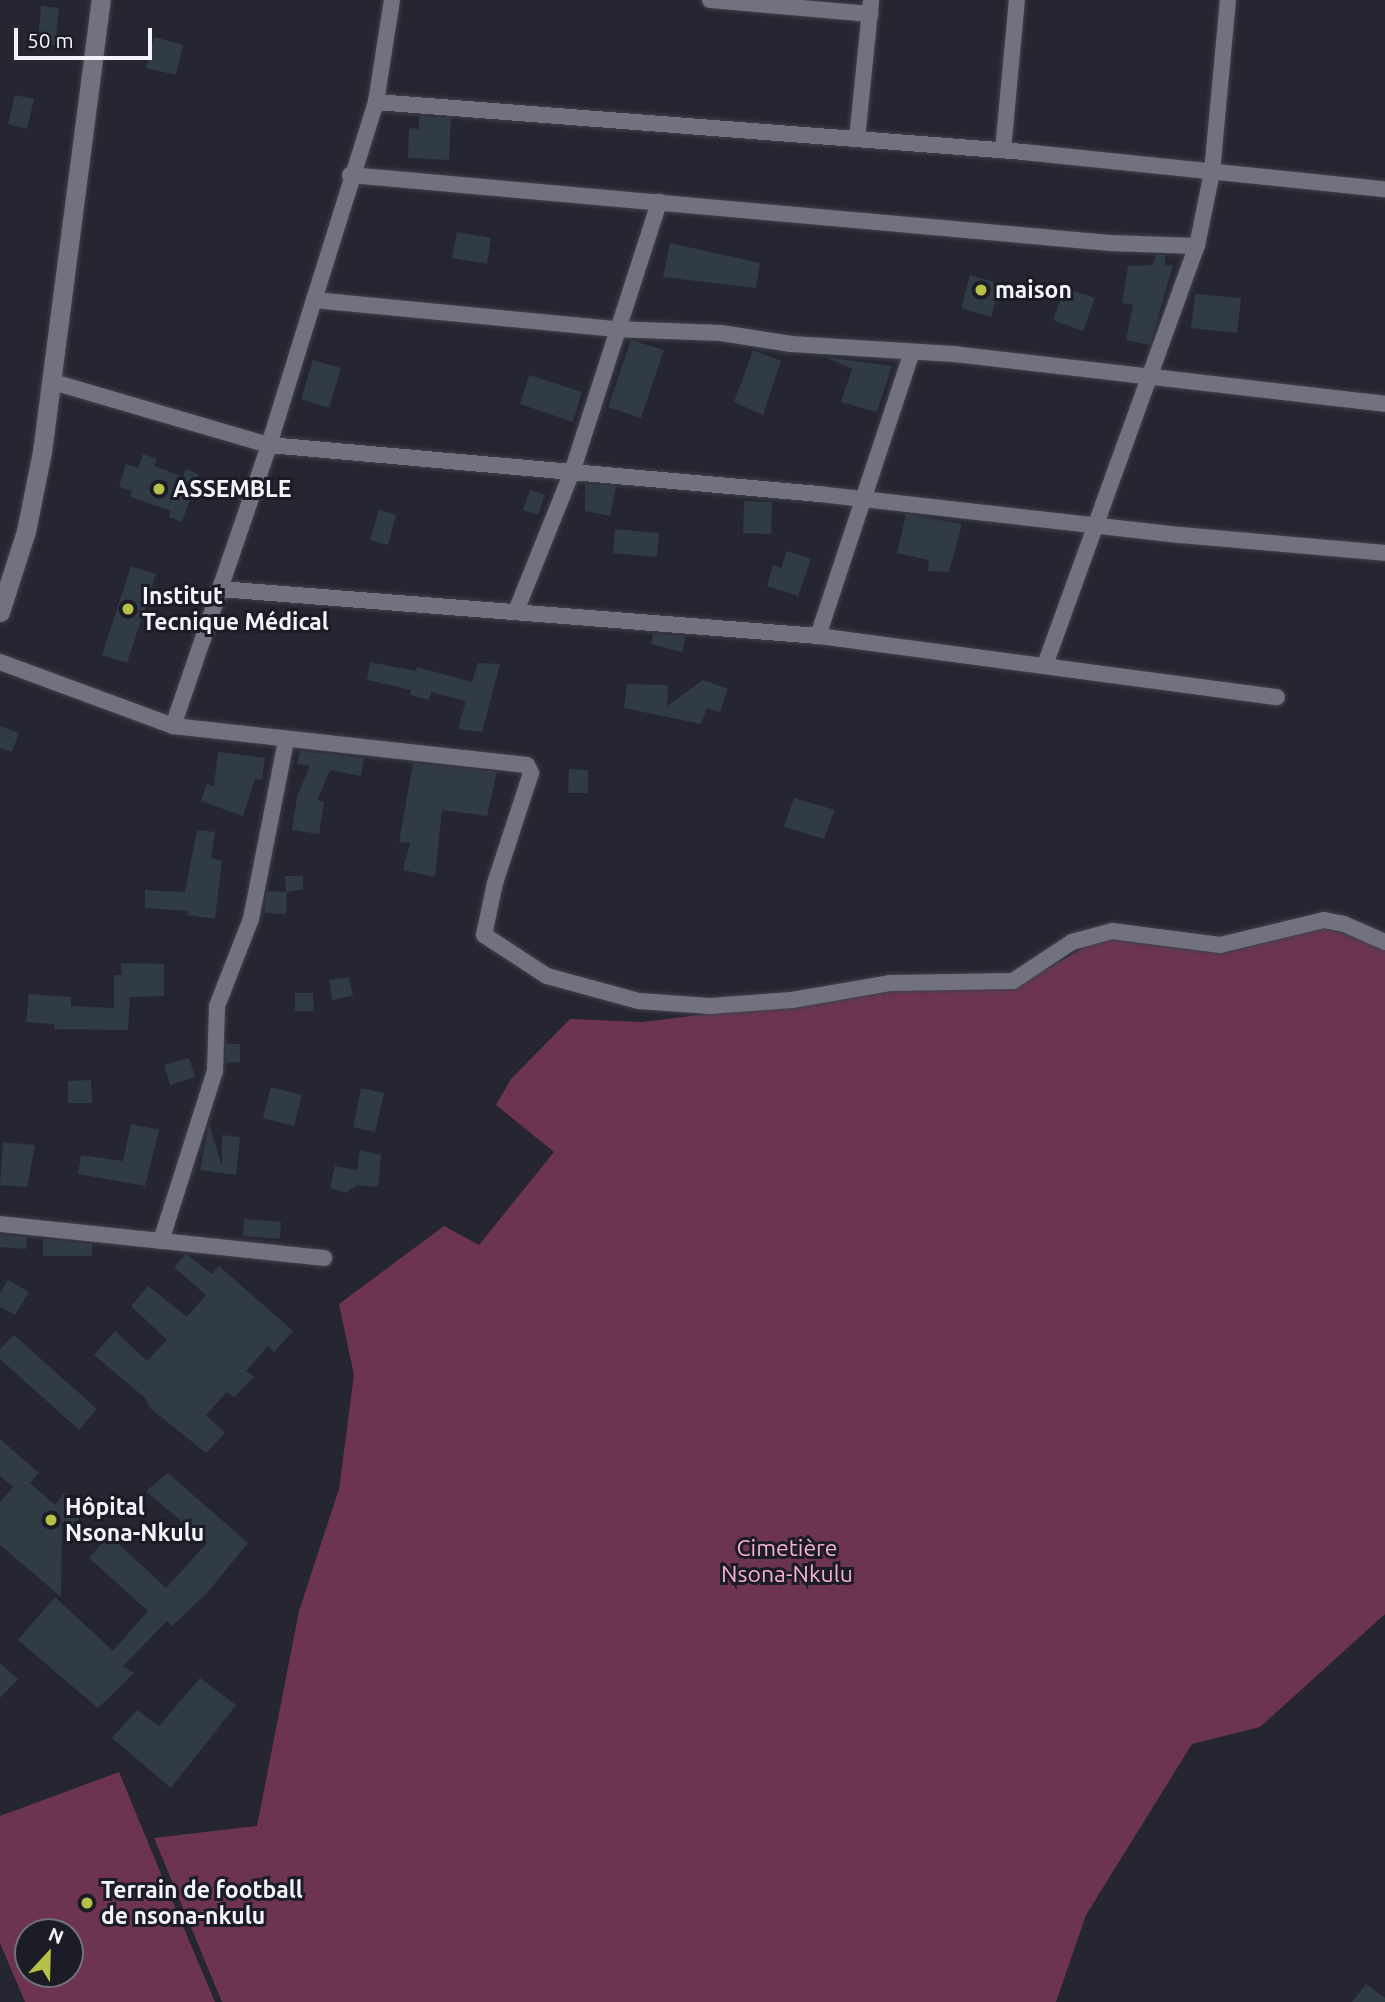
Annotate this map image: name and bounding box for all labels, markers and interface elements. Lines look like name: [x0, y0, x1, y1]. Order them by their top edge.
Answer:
scale bar: [18, 14, 156, 58]
text: 50 m: [27, 28, 74, 52]
place label: maison: [995, 276, 1072, 304]
marker: maison: [973, 282, 989, 298]
place label: ASSEMBLE: [173, 475, 291, 503]
marker: ASSEMBLE: [151, 481, 167, 497]
place label: Institut Tecnique Médical: [142, 582, 329, 636]
marker: Institut Tecnique Médical: [120, 601, 136, 617]
place label: Hôpital Nsona-Nkulu: [65, 1493, 204, 1547]
marker: Hôpital Nsona-Nkulu: [43, 1512, 59, 1528]
park label: Cimetière Nsona-Nkulu: [721, 1534, 853, 1588]
place label: Terrain de football de nsona-nkulu: [101, 1876, 303, 1930]
marker: Terrain de football de nsona-nkulu: [79, 1895, 95, 1911]
north arrow: [14, 1918, 84, 1988]
text: N: [45, 1923, 67, 1948]

